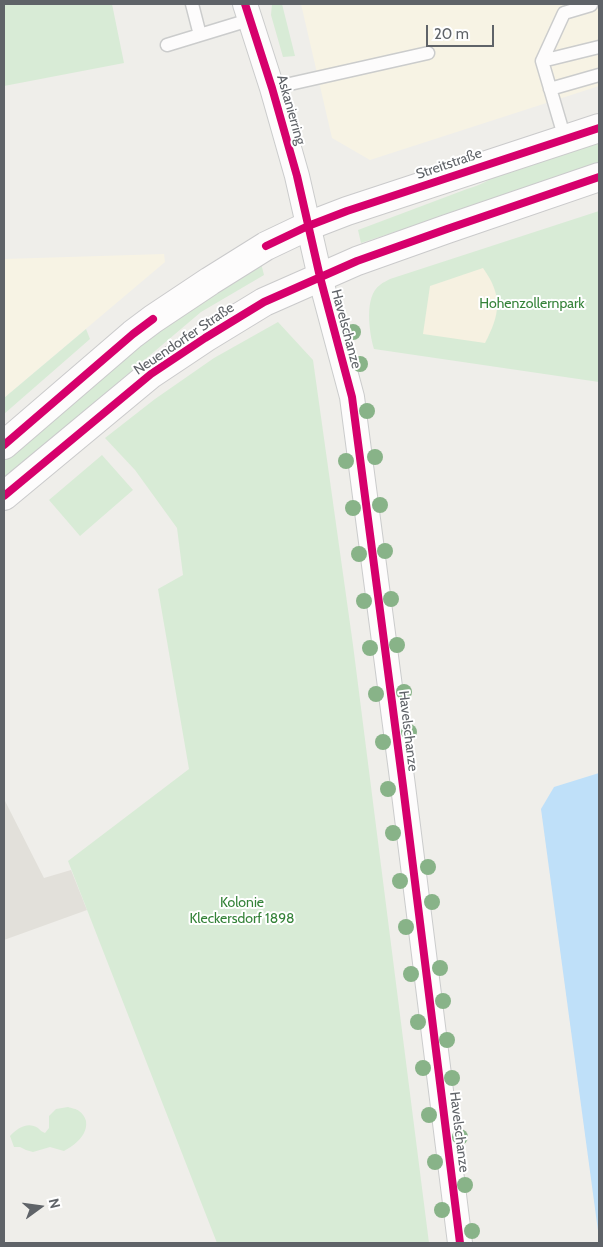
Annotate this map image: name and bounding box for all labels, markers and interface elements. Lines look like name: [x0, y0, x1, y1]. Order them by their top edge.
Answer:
scale bar: [428, 15, 496, 47]
text: 20 m: [434, 25, 469, 43]
street label: Askanierring: [273, 73, 309, 147]
street label: Streitstraße: [414, 145, 484, 183]
street label: Havelschanze: [327, 288, 365, 370]
park label: Hohenzollernpark: [479, 296, 585, 312]
street label: Neuendorfer Straße: [131, 299, 237, 379]
street label: Havelschanze: [395, 690, 421, 772]
park label: Kolonie Kleckersdorf 1898: [189, 895, 295, 928]
street label: Havelschanze: [446, 1091, 472, 1173]
north arrow: [15, 1182, 65, 1232]
text: N: [45, 1196, 64, 1210]

